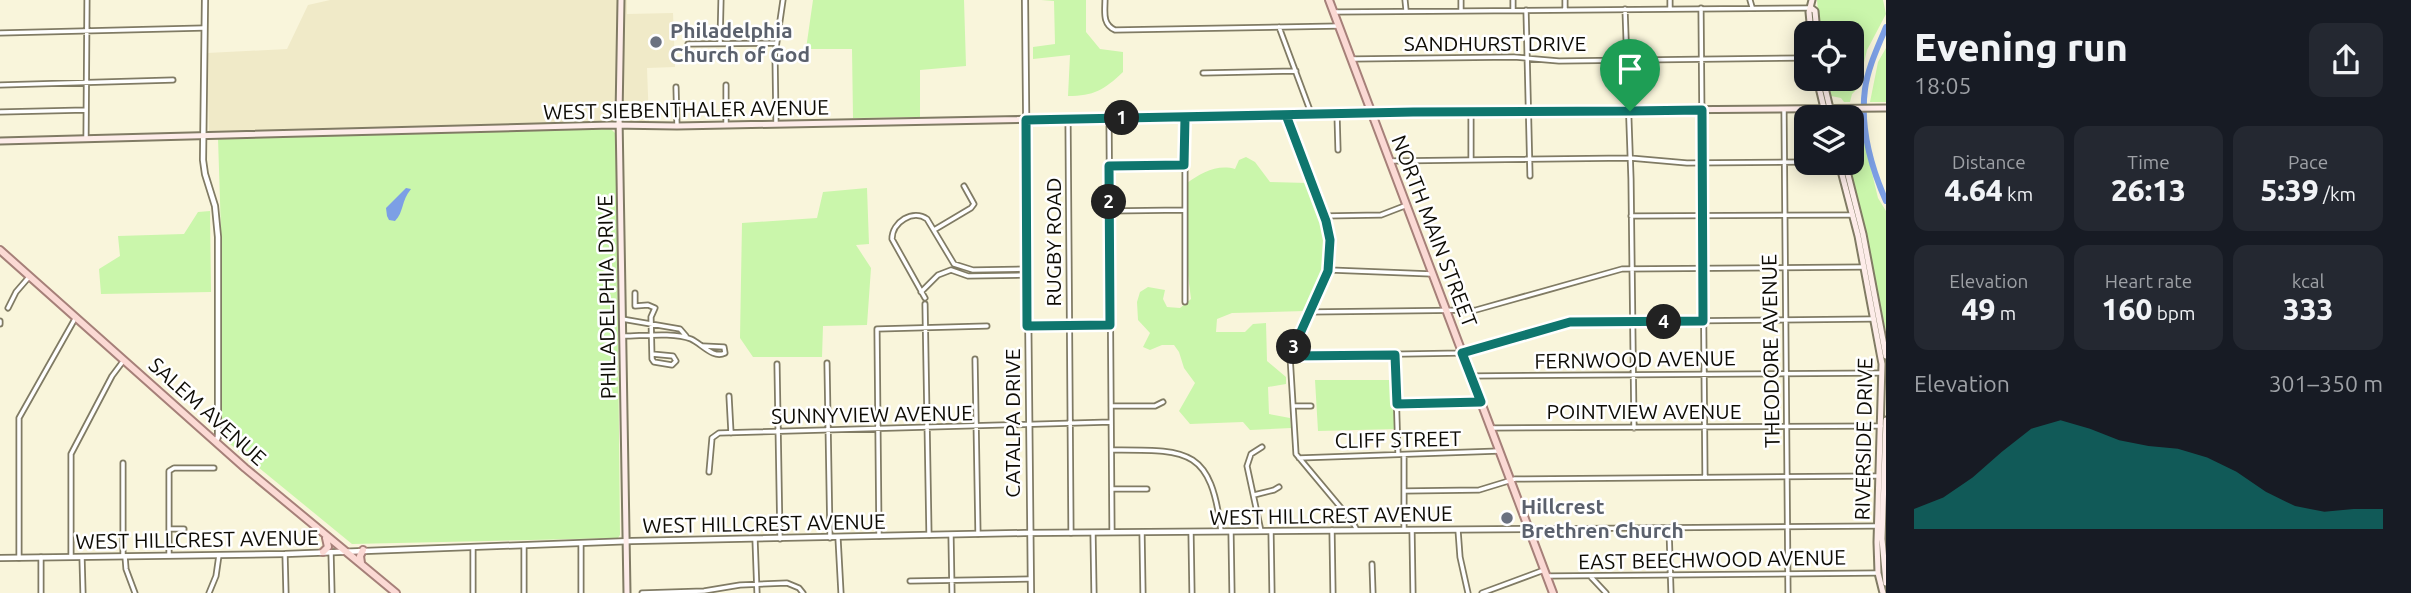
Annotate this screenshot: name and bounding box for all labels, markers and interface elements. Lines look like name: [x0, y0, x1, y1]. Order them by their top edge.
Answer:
place label: Philadelphia Church of God: [670, 18, 810, 66]
map controls: [1794, 21, 1864, 175]
button: locate: [1794, 21, 1864, 91]
button: share: [2309, 23, 2383, 97]
text: Evening run: [1914, 26, 2128, 68]
street label: SANDHURST DRIVE: [1404, 31, 1586, 55]
marker: Philadelphia Church of God: [648, 34, 664, 50]
pin: [1600, 39, 1660, 111]
icon: arrive: [1611, 50, 1649, 88]
text: 18:05: [1914, 73, 1972, 98]
street label: WEST SIEBENTHALER AVENUE: [543, 95, 829, 123]
pin: 1: [1104, 100, 1140, 136]
button: layers: [1794, 105, 1864, 175]
text: 1: [1116, 106, 1127, 128]
street label: NORTH MAIN STREET: [1387, 132, 1483, 331]
text: Distance: [1952, 151, 2026, 173]
text: Time: [2127, 151, 2170, 173]
text: Pace: [2288, 151, 2328, 173]
text: 4.64: [1945, 173, 2003, 207]
text: 26:13: [2111, 173, 2186, 207]
text: 5:39: [2260, 173, 2319, 207]
street label: RUGBY ROAD: [1041, 178, 1065, 306]
text: km: [2003, 183, 2033, 205]
text: /km: [2319, 183, 2356, 205]
pin: 2: [1092, 184, 1126, 220]
text: 2: [1103, 190, 1114, 212]
street label: PHILADELPHIA DRIVE: [592, 195, 620, 399]
street label: THEODORE AVENUE: [1756, 254, 1784, 448]
text: Elevation: [1949, 270, 2028, 292]
text: Heart rate: [2105, 270, 2192, 292]
text: kcal: [2292, 270, 2325, 292]
text: 49: [1962, 292, 1995, 326]
text: 160: [2102, 292, 2152, 326]
text: 333: [2283, 292, 2334, 326]
text: m: [1995, 302, 2016, 324]
text: bpm: [2152, 302, 2195, 324]
pin: 4: [1646, 304, 1682, 340]
text: 4: [1658, 310, 1669, 332]
pin: 3: [1276, 330, 1312, 364]
text: 3: [1288, 335, 1299, 357]
street label: FERNWOOD AVENUE: [1534, 345, 1736, 373]
street label: CATALPA DRIVE: [1000, 348, 1024, 498]
street label: SALEM AVENUE: [145, 352, 271, 470]
street label: RIVERSIDE DRIVE: [1850, 357, 1876, 521]
text: Elevation: [1914, 371, 2010, 396]
text: 301–350 m: [2269, 371, 2383, 396]
street label: POINTVIEW AVENUE: [1547, 399, 1741, 423]
street label: SUNNYVIEW AVENUE: [771, 400, 973, 428]
street label: CLIFF STREET: [1334, 426, 1462, 452]
place label: Hillcrest Brethren Church: [1521, 494, 1684, 542]
street label: WEST HILLCREST AVENUE: [1209, 501, 1453, 529]
street label: WEST HILLCREST AVENUE: [642, 509, 886, 537]
marker: Hillcrest Brethren Church: [1499, 510, 1515, 526]
street label: WEST HILLCREST AVENUE: [75, 525, 319, 553]
street label: EAST BEECHWOOD AVENUE: [1578, 545, 1846, 573]

